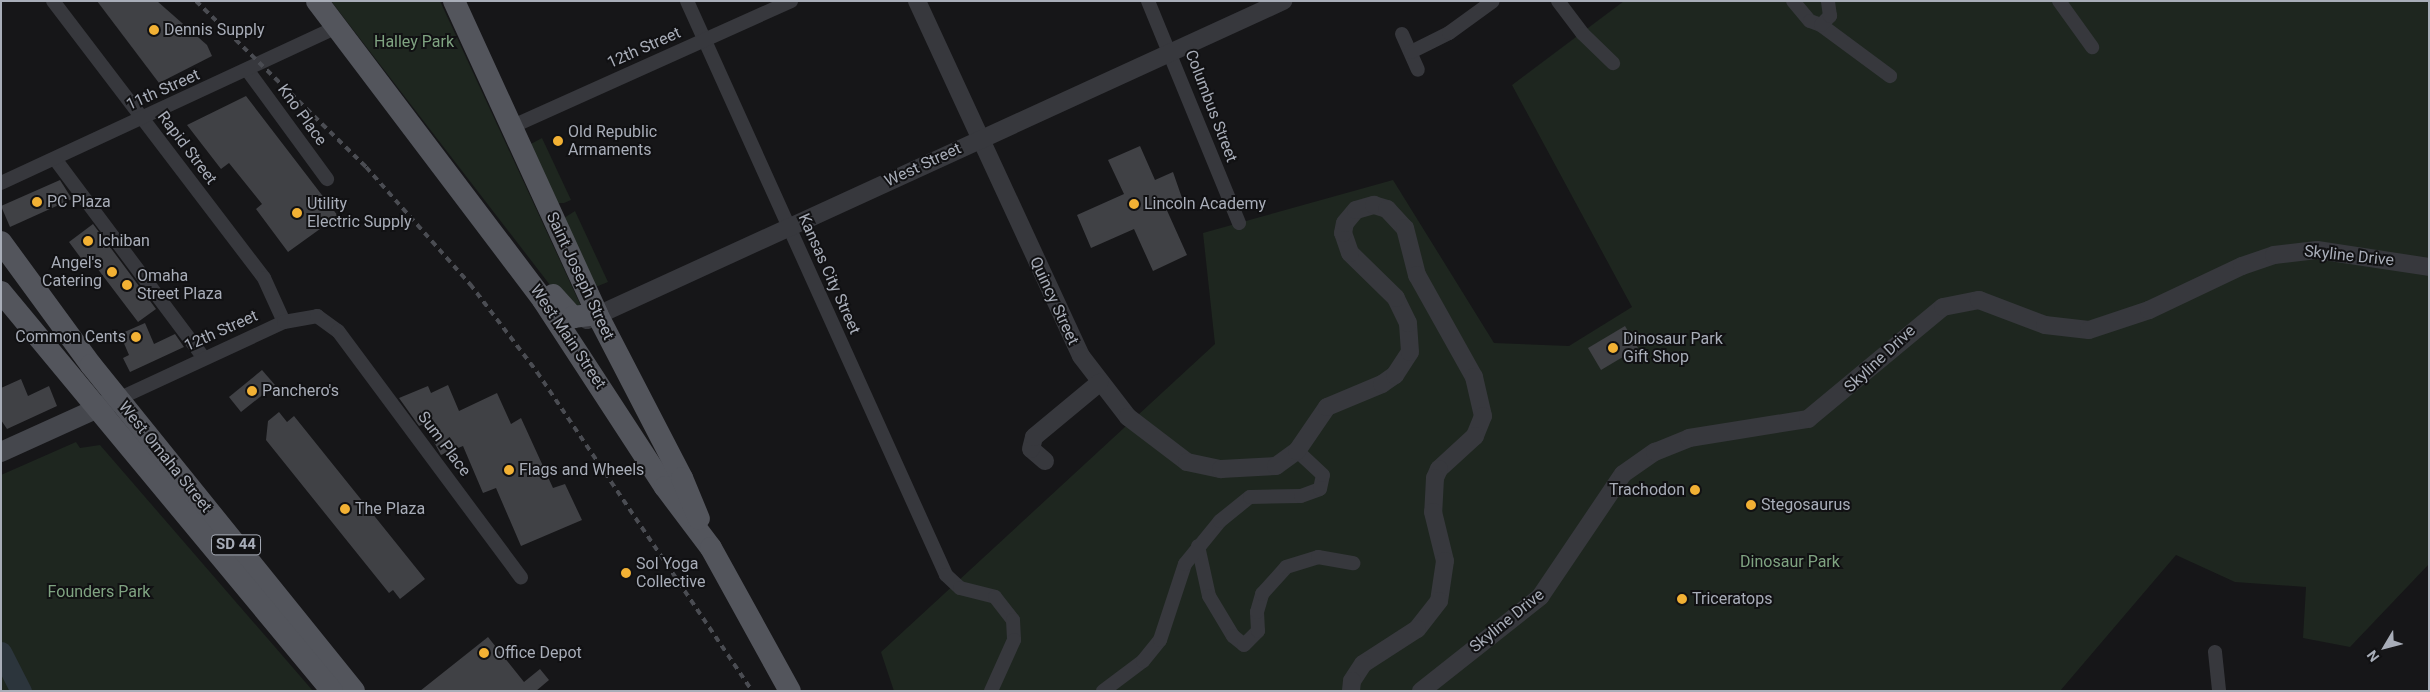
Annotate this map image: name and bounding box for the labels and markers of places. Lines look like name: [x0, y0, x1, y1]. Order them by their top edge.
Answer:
place label: Dennis Supply: [164, 20, 265, 40]
marker: Dennis Supply: [148, 24, 160, 36]
place label: Old Republic Armaments: [568, 122, 657, 160]
marker: Old Republic Armaments: [552, 135, 564, 147]
place label: PC Plaza: [47, 192, 111, 212]
place label: Utility Electric Supply: [307, 194, 411, 232]
place label: Lincoln Academy: [1144, 194, 1266, 214]
marker: PC Plaza: [31, 196, 43, 208]
marker: Lincoln Academy: [1128, 198, 1140, 210]
marker: Utility Electric Supply: [291, 207, 303, 219]
place label: Ichiban: [98, 231, 150, 251]
marker: Ichiban: [82, 235, 94, 247]
place label: Angel's Catering: [42, 253, 102, 291]
marker: Angel's Catering: [106, 266, 118, 278]
place label: Omaha Street Plaza: [137, 266, 223, 304]
marker: Omaha Street Plaza: [121, 279, 133, 291]
place label: Common Cents: [15, 327, 126, 347]
place label: Dinosaur Park Gift Shop: [1623, 329, 1723, 367]
marker: Common Cents: [130, 331, 142, 343]
marker: Dinosaur Park Gift Shop: [1607, 342, 1619, 354]
place label: Panchero's: [262, 381, 339, 401]
marker: Panchero's: [246, 385, 258, 397]
place label: Flags and Wheels: [519, 460, 644, 480]
marker: Flags and Wheels: [503, 464, 515, 476]
place label: Trachodon: [1609, 480, 1685, 500]
marker: Trachodon: [1689, 484, 1701, 496]
place label: Stegosaurus: [1761, 495, 1851, 515]
place label: The Plaza: [355, 499, 425, 519]
marker: Stegosaurus: [1745, 499, 1757, 511]
marker: The Plaza: [339, 503, 351, 515]
place label: Sol Yoga Collective: [636, 554, 705, 592]
marker: Sol Yoga Collective: [620, 567, 632, 579]
place label: Triceratops: [1692, 589, 1772, 609]
marker: Triceratops: [1676, 593, 1688, 605]
place label: Office Depot: [494, 643, 582, 663]
marker: Office Depot: [478, 647, 490, 659]

